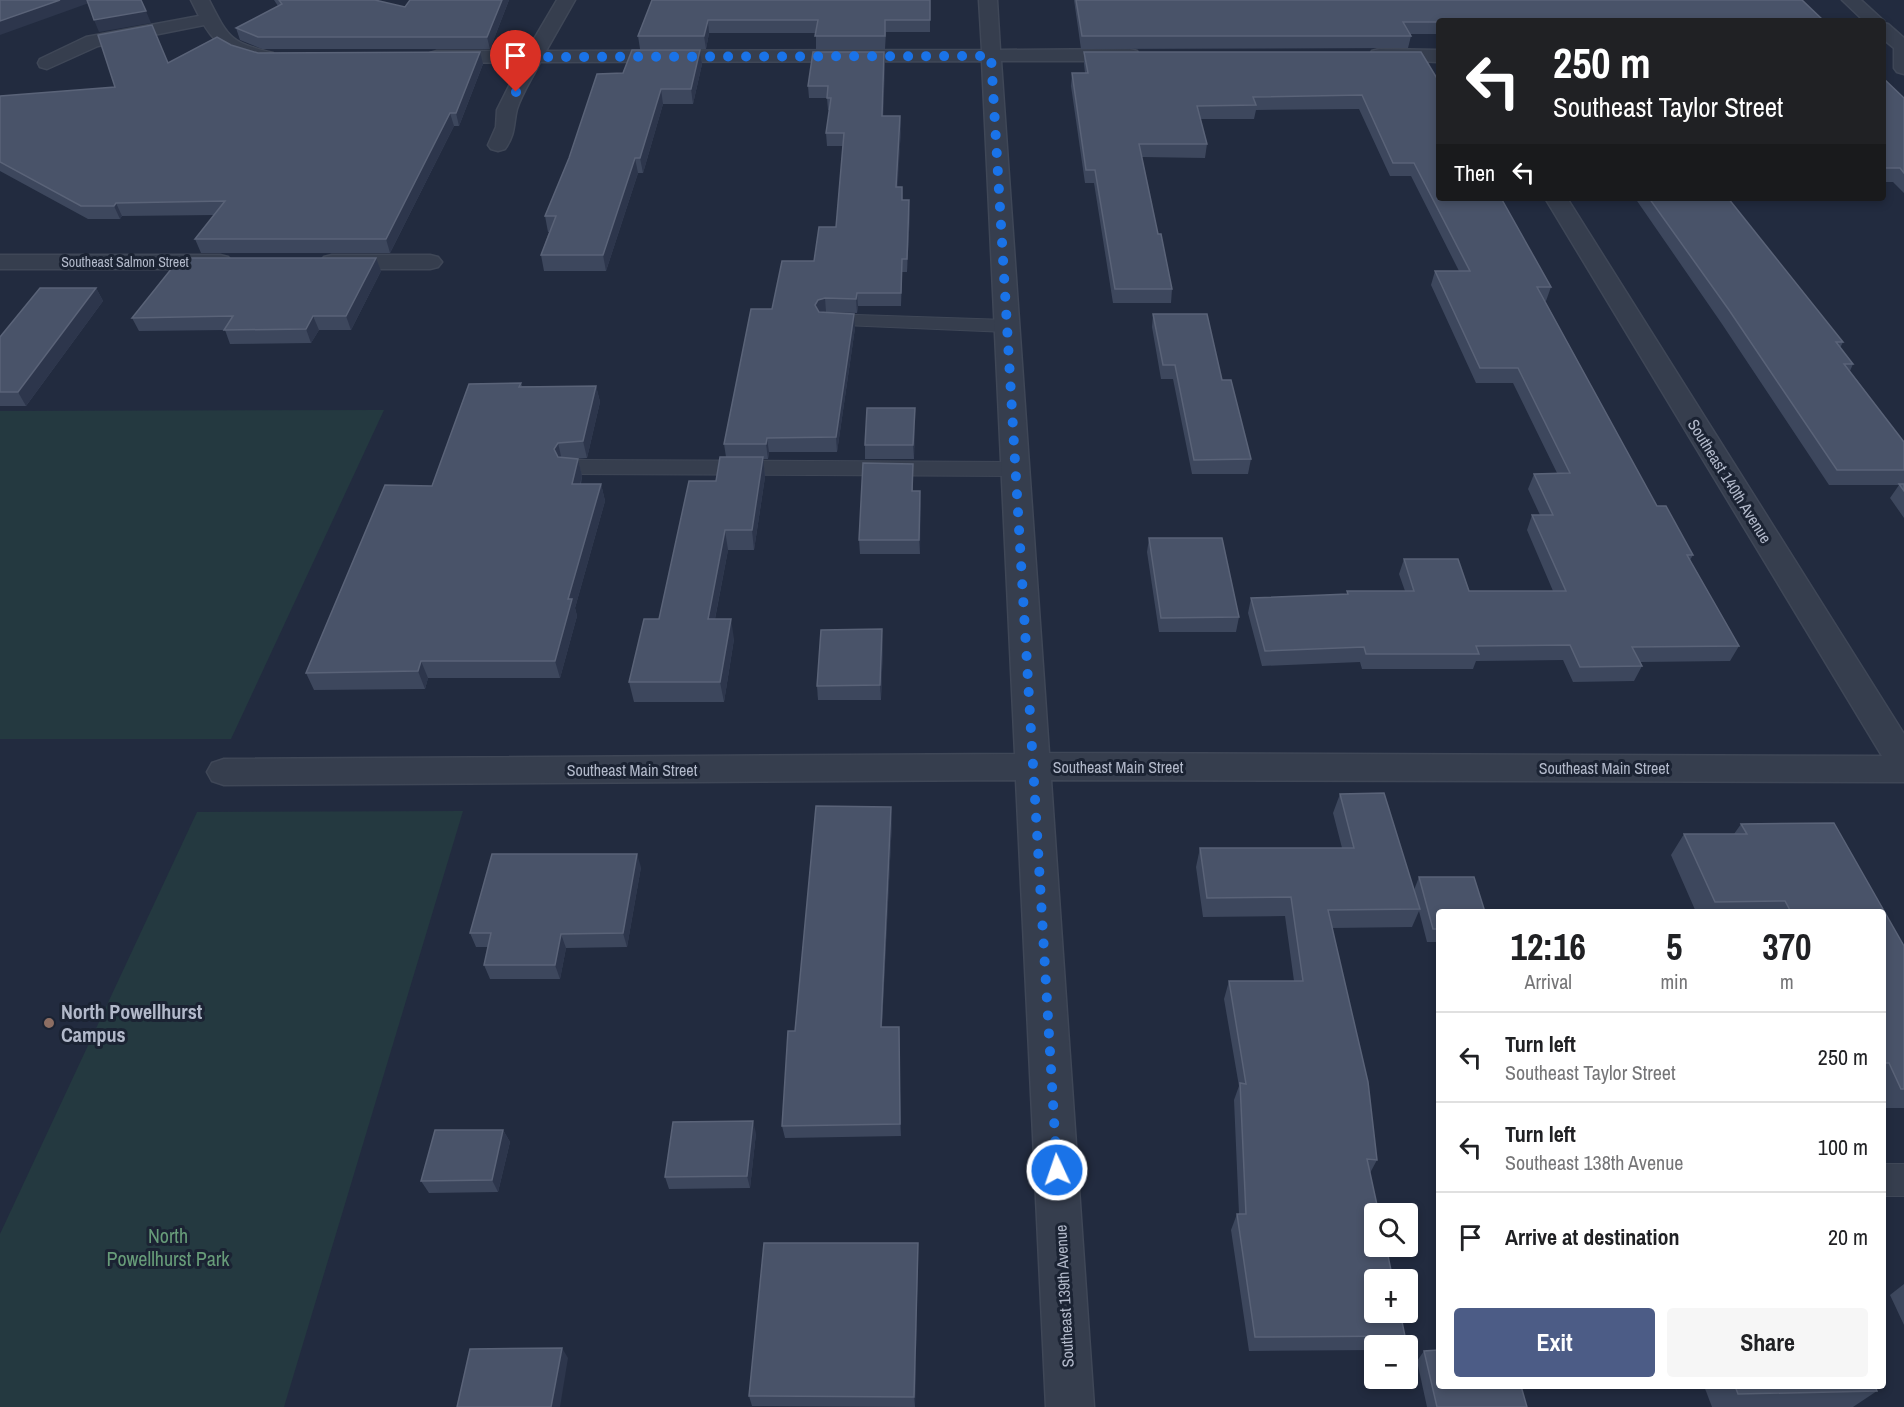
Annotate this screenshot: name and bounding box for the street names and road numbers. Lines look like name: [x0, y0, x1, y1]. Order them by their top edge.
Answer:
street label: Southeast Salmon Street: [61, 253, 189, 271]
street label: Southeast 140th Avenue: [1683, 415, 1777, 547]
street label: Southeast Main Street: [1053, 756, 1184, 778]
street label: Southeast Main Street: [1539, 757, 1670, 779]
street label: Southeast Main Street: [567, 759, 698, 781]
street label: Southeast 139th Avenue: [1049, 1224, 1079, 1368]

